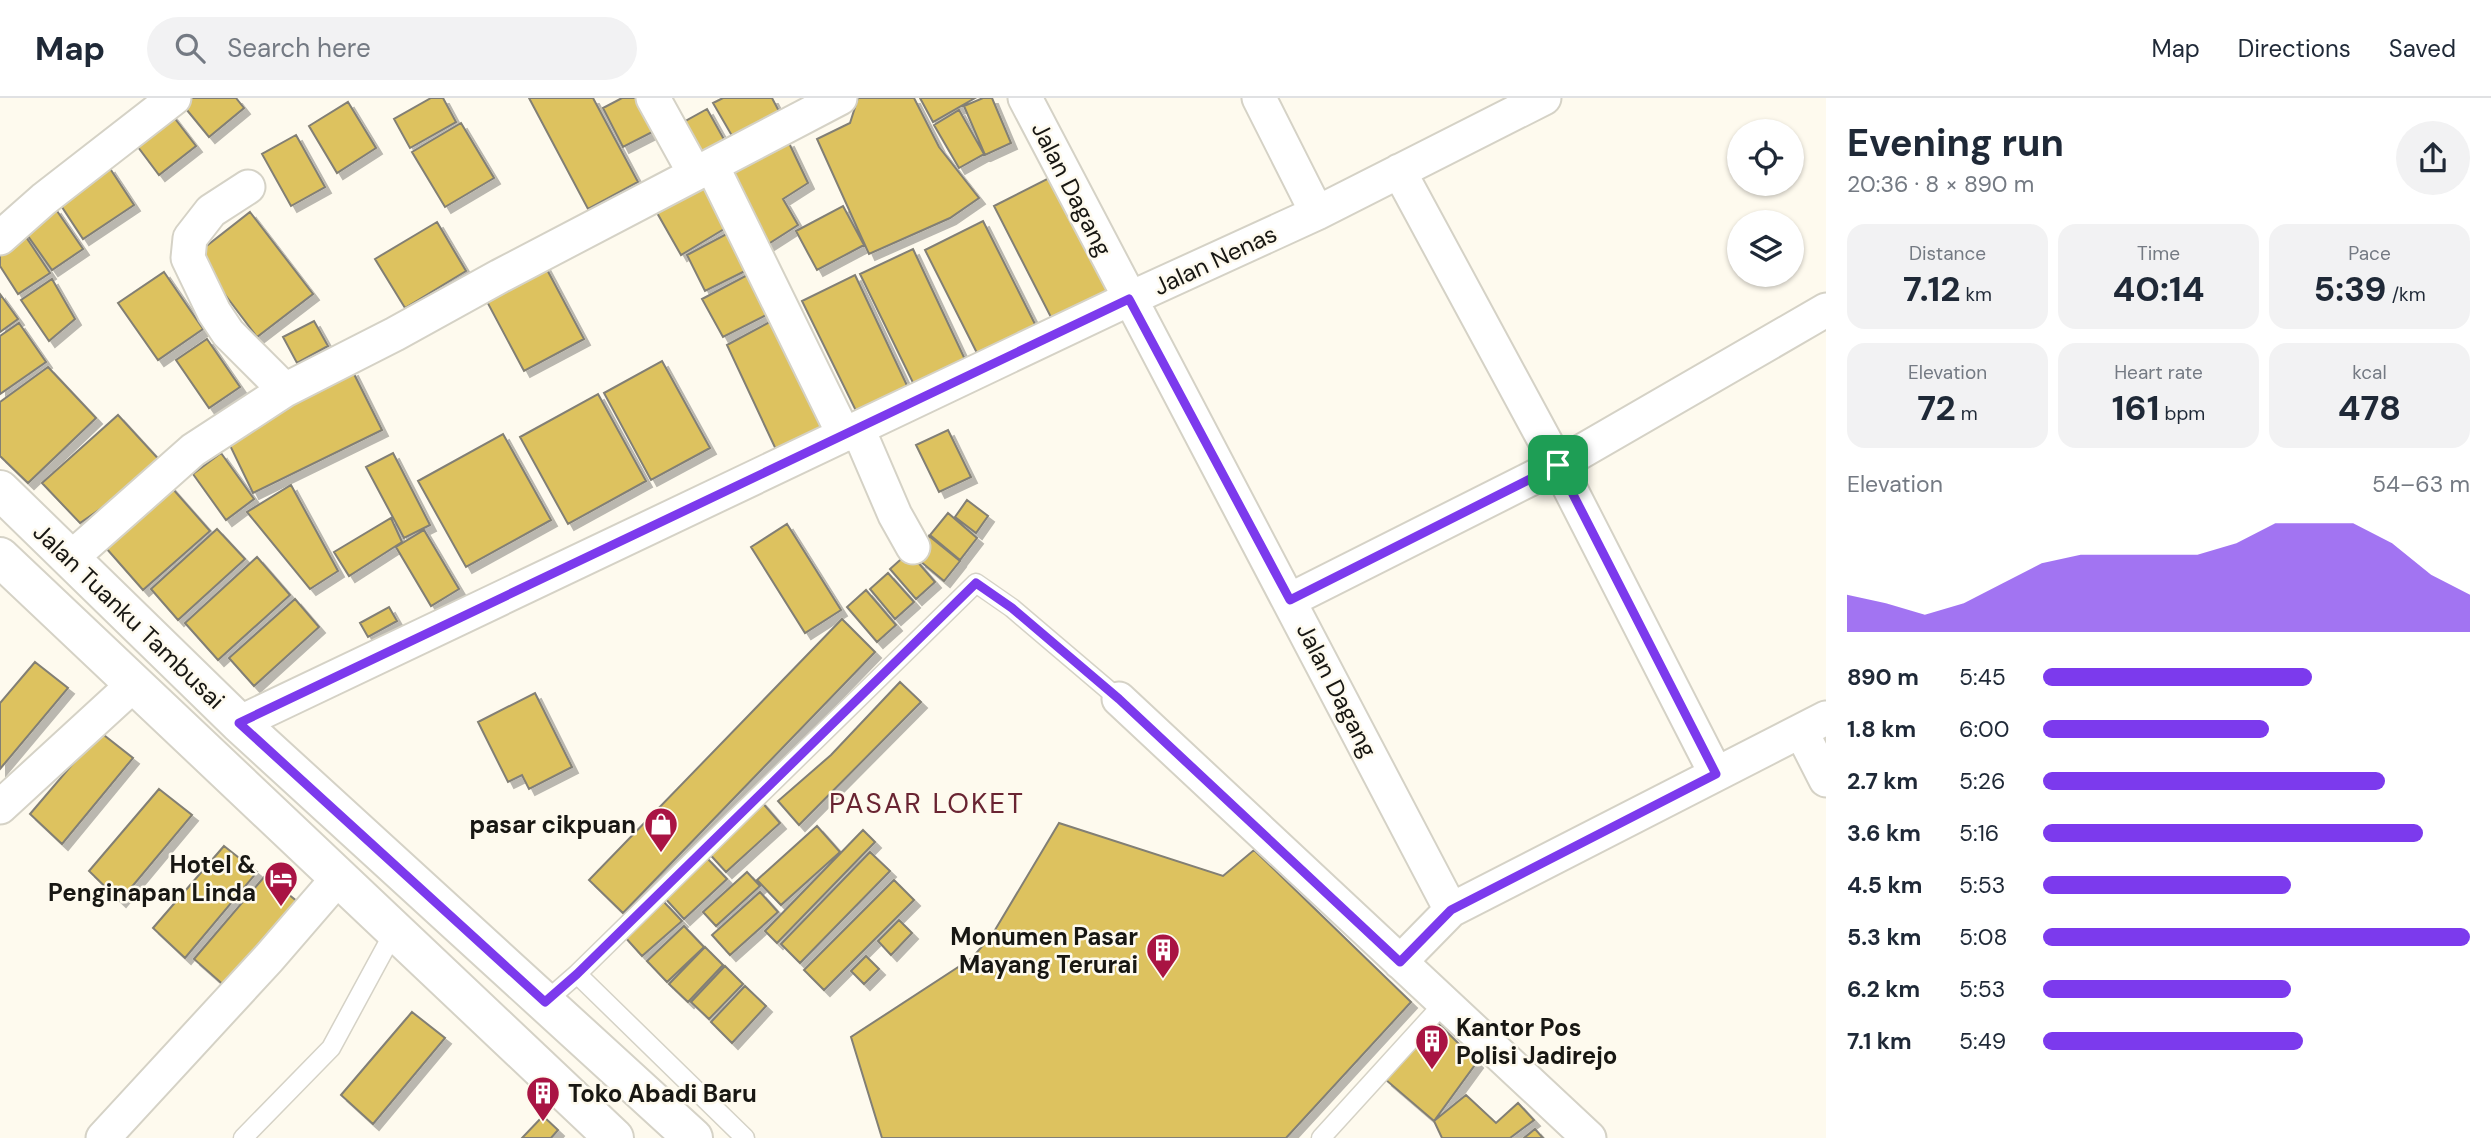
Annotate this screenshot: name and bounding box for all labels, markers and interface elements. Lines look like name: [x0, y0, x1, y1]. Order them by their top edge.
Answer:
search box: [147, 17, 637, 80]
text: Map: [35, 27, 105, 70]
icon: search: [171, 29, 209, 67]
text: Search here: [227, 31, 371, 65]
text: Map: [2152, 33, 2200, 64]
text: Directions: [2238, 33, 2351, 64]
text: Saved: [2389, 33, 2456, 64]
street label: Jalan Dagang: [1025, 117, 1119, 261]
text: Evening run: [1847, 118, 2064, 168]
map controls: [1727, 119, 1804, 287]
button: locate: [1727, 119, 1804, 196]
button: share: [2396, 121, 2470, 195]
text: 20:36 · 8 × 890 m: [1847, 169, 2034, 199]
button: layers: [1727, 210, 1804, 287]
street label: Jalan Nenas: [1148, 218, 1282, 302]
text: Distance: [1909, 241, 1986, 266]
text: Time: [2137, 241, 2180, 266]
text: Pace: [2348, 241, 2391, 266]
text: 7.12: [1903, 266, 1960, 312]
text: 40:14: [2113, 266, 2204, 312]
text: 5:39: [2313, 266, 2387, 312]
text: km: [1960, 282, 1992, 307]
text: /km: [2387, 282, 2426, 307]
text: Elevation: [1908, 360, 1987, 385]
text: Heart rate: [2114, 360, 2203, 385]
text: kcal: [2352, 360, 2387, 385]
text: 72: [1917, 385, 1956, 431]
text: 161: [2112, 385, 2159, 431]
text: 478: [2338, 385, 2401, 431]
text: m: [1956, 401, 1978, 426]
text: bpm: [2159, 401, 2205, 426]
pin: [1528, 435, 1588, 495]
icon: arrive: [1539, 446, 1577, 484]
text: Elevation: [1847, 469, 1943, 499]
text: 54–63 m: [2372, 469, 2470, 499]
street label: Jalan Tuanku Tambusai: [27, 516, 231, 716]
street label: Jalan Dagang: [1290, 618, 1384, 762]
text: 890 m: [1847, 662, 1919, 692]
text: 5:45: [1959, 662, 2006, 692]
text: 1.8 km: [1847, 714, 1916, 744]
text: 6:00: [1959, 714, 2010, 744]
text: 2.7 km: [1847, 766, 1918, 796]
text: 5:26: [1959, 766, 2005, 796]
district label: PASAR LOKET: [829, 785, 1025, 822]
shop icon: pasar cikpuan: [642, 805, 680, 854]
place label: pasar cikpuan: [470, 809, 636, 840]
text: 3.6 km: [1847, 818, 1921, 848]
text: 5:16: [1959, 818, 1999, 848]
place label: Hotel & Penginapan Linda: [48, 849, 256, 908]
hotel icon: Hotel & Penginapan Linda: [262, 859, 300, 908]
text: 4.5 km: [1847, 870, 1922, 900]
text: 5:53: [1959, 870, 2005, 900]
place label: Monumen Pasar Mayang Terurai: [950, 921, 1138, 980]
text: 5.3 km: [1847, 922, 1921, 952]
text: 5:08: [1959, 922, 2007, 952]
building icon: Monumen Pasar Mayang Terurai: [1144, 931, 1182, 980]
text: 6.2 km: [1847, 974, 1920, 1004]
text: 5:53: [1959, 974, 2005, 1004]
place label: Kantor Pos Polisi Jadirejo: [1456, 1012, 1617, 1071]
building icon: Kantor Pos Polisi Jadirejo: [1413, 1022, 1451, 1071]
text: 7.1 km: [1847, 1026, 1912, 1056]
text: 5:49: [1959, 1026, 2006, 1056]
building icon: Toko Abadi Baru: [524, 1074, 562, 1123]
place label: Toko Abadi Baru: [568, 1078, 757, 1109]

